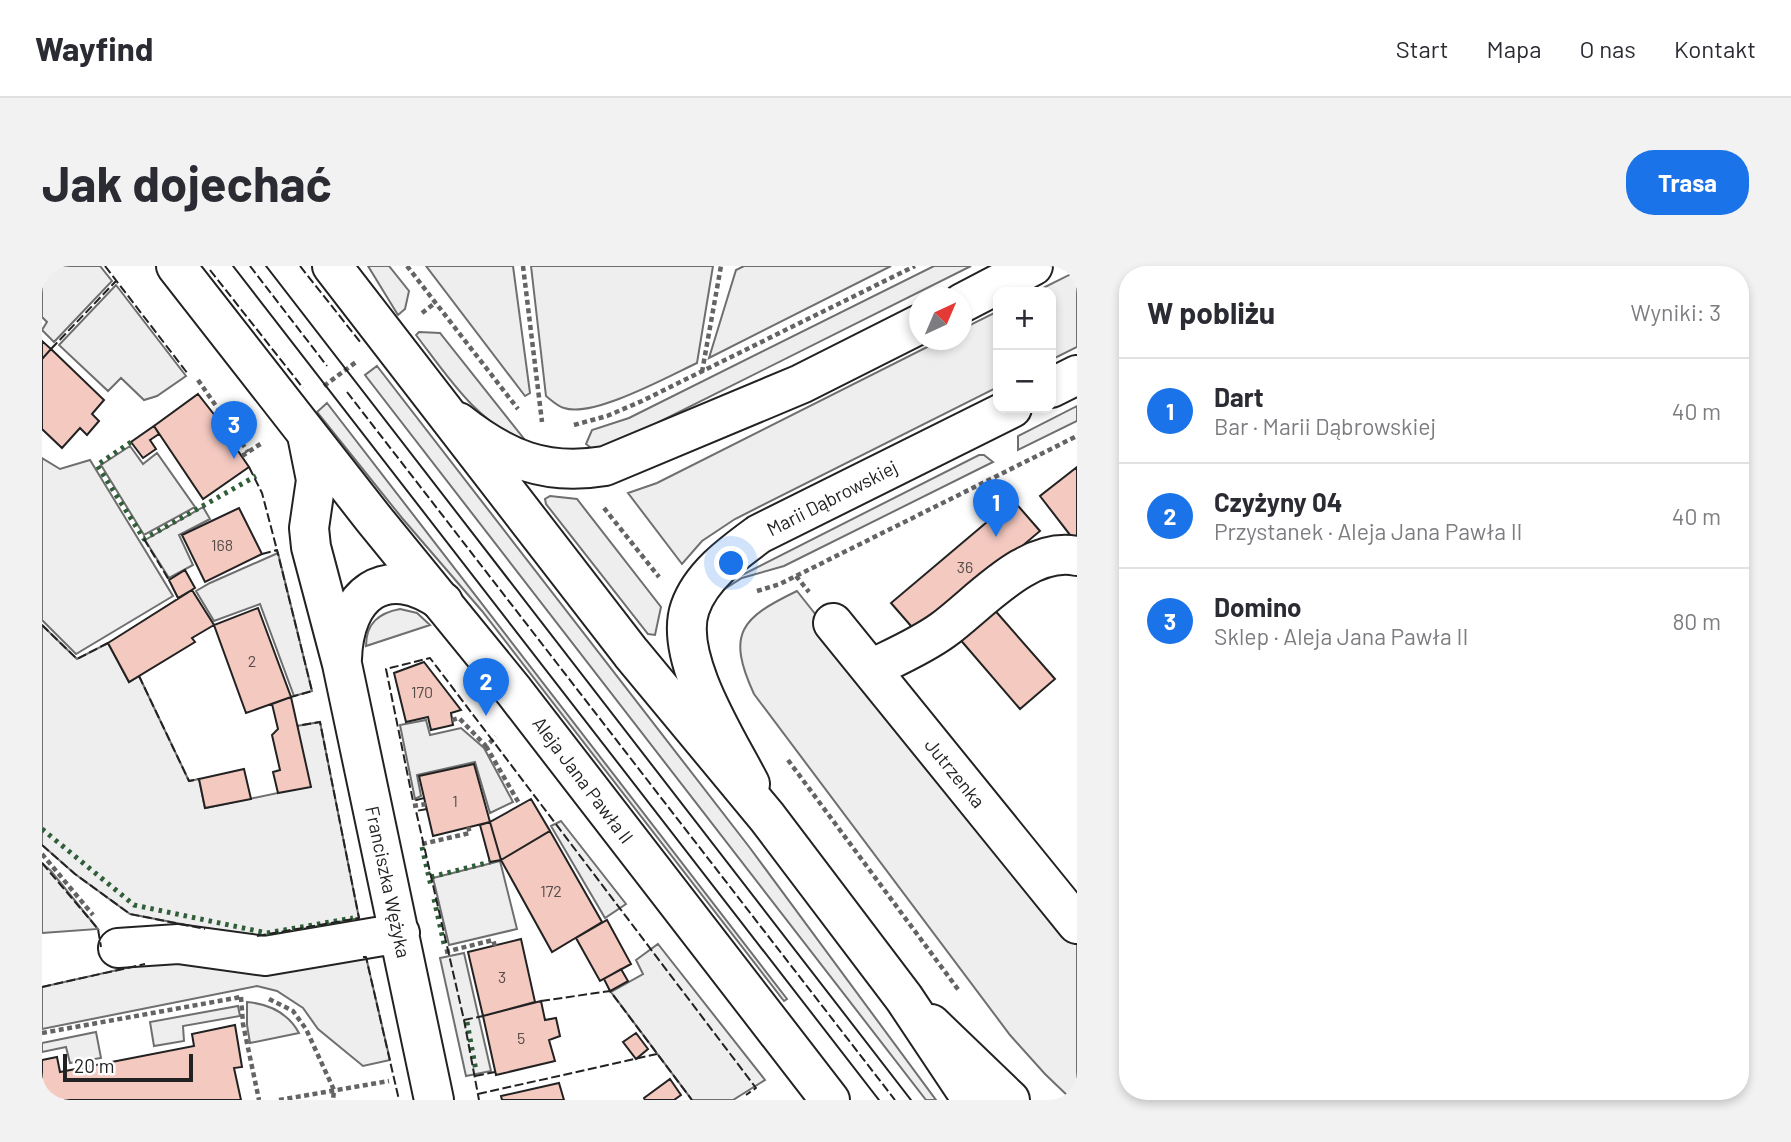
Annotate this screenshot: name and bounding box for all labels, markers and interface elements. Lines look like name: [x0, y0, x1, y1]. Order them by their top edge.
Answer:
text: Wayfind: [35, 28, 153, 68]
text: Start: [1396, 34, 1448, 63]
text: Mapa: [1486, 34, 1541, 63]
text: O nas: [1579, 34, 1636, 63]
text: Kontakt: [1674, 34, 1756, 63]
button: Trasa: [1626, 150, 1749, 215]
text: Jak dojechać: [42, 153, 332, 212]
north arrow: [909, 287, 972, 350]
map controls: [993, 287, 1056, 413]
button: +: [993, 287, 1056, 350]
text: W pobliżu: [1147, 294, 1275, 330]
text: Wyniki: 3: [1631, 298, 1721, 326]
button: −: [993, 350, 1056, 413]
text: Dart: [1214, 381, 1264, 412]
text: 1: [1166, 397, 1174, 425]
text: 40 m: [1672, 397, 1721, 425]
pin: 3: [211, 401, 257, 459]
text: Bar · Marii Dąbrowskiej: [1214, 412, 1436, 440]
street label: Marii Dąbrowskiej: [763, 455, 901, 540]
pin: 1: [973, 479, 1019, 537]
text: Czyżyny 04: [1214, 486, 1342, 517]
text: 2: [1164, 502, 1176, 530]
text: 40 m: [1672, 502, 1721, 530]
text: Przystanek · Aleja Jana Pawła II: [1214, 517, 1523, 545]
house number: 168: [211, 535, 233, 554]
your location: [714, 546, 748, 580]
house number: 36: [957, 557, 973, 576]
text: Domino: [1214, 591, 1302, 622]
text: 3: [1164, 607, 1176, 635]
text: 80 m: [1672, 607, 1721, 635]
text: Sklep · Aleja Jana Pawła II: [1214, 622, 1468, 650]
house number: 2: [248, 651, 256, 670]
pin: 2: [463, 658, 509, 716]
house number: 170: [411, 682, 433, 701]
street label: Aleja Jana Pawła II: [528, 712, 639, 848]
street label: Jutrzenka: [920, 733, 990, 812]
house number: 1: [452, 791, 458, 810]
street label: Franciszka Wężyka: [361, 804, 416, 960]
house number: 172: [540, 881, 562, 900]
house number: 3: [498, 967, 506, 986]
house number: 5: [517, 1028, 525, 1047]
scale bar: [63, 1051, 192, 1083]
text: 20 m: [74, 1054, 114, 1077]

